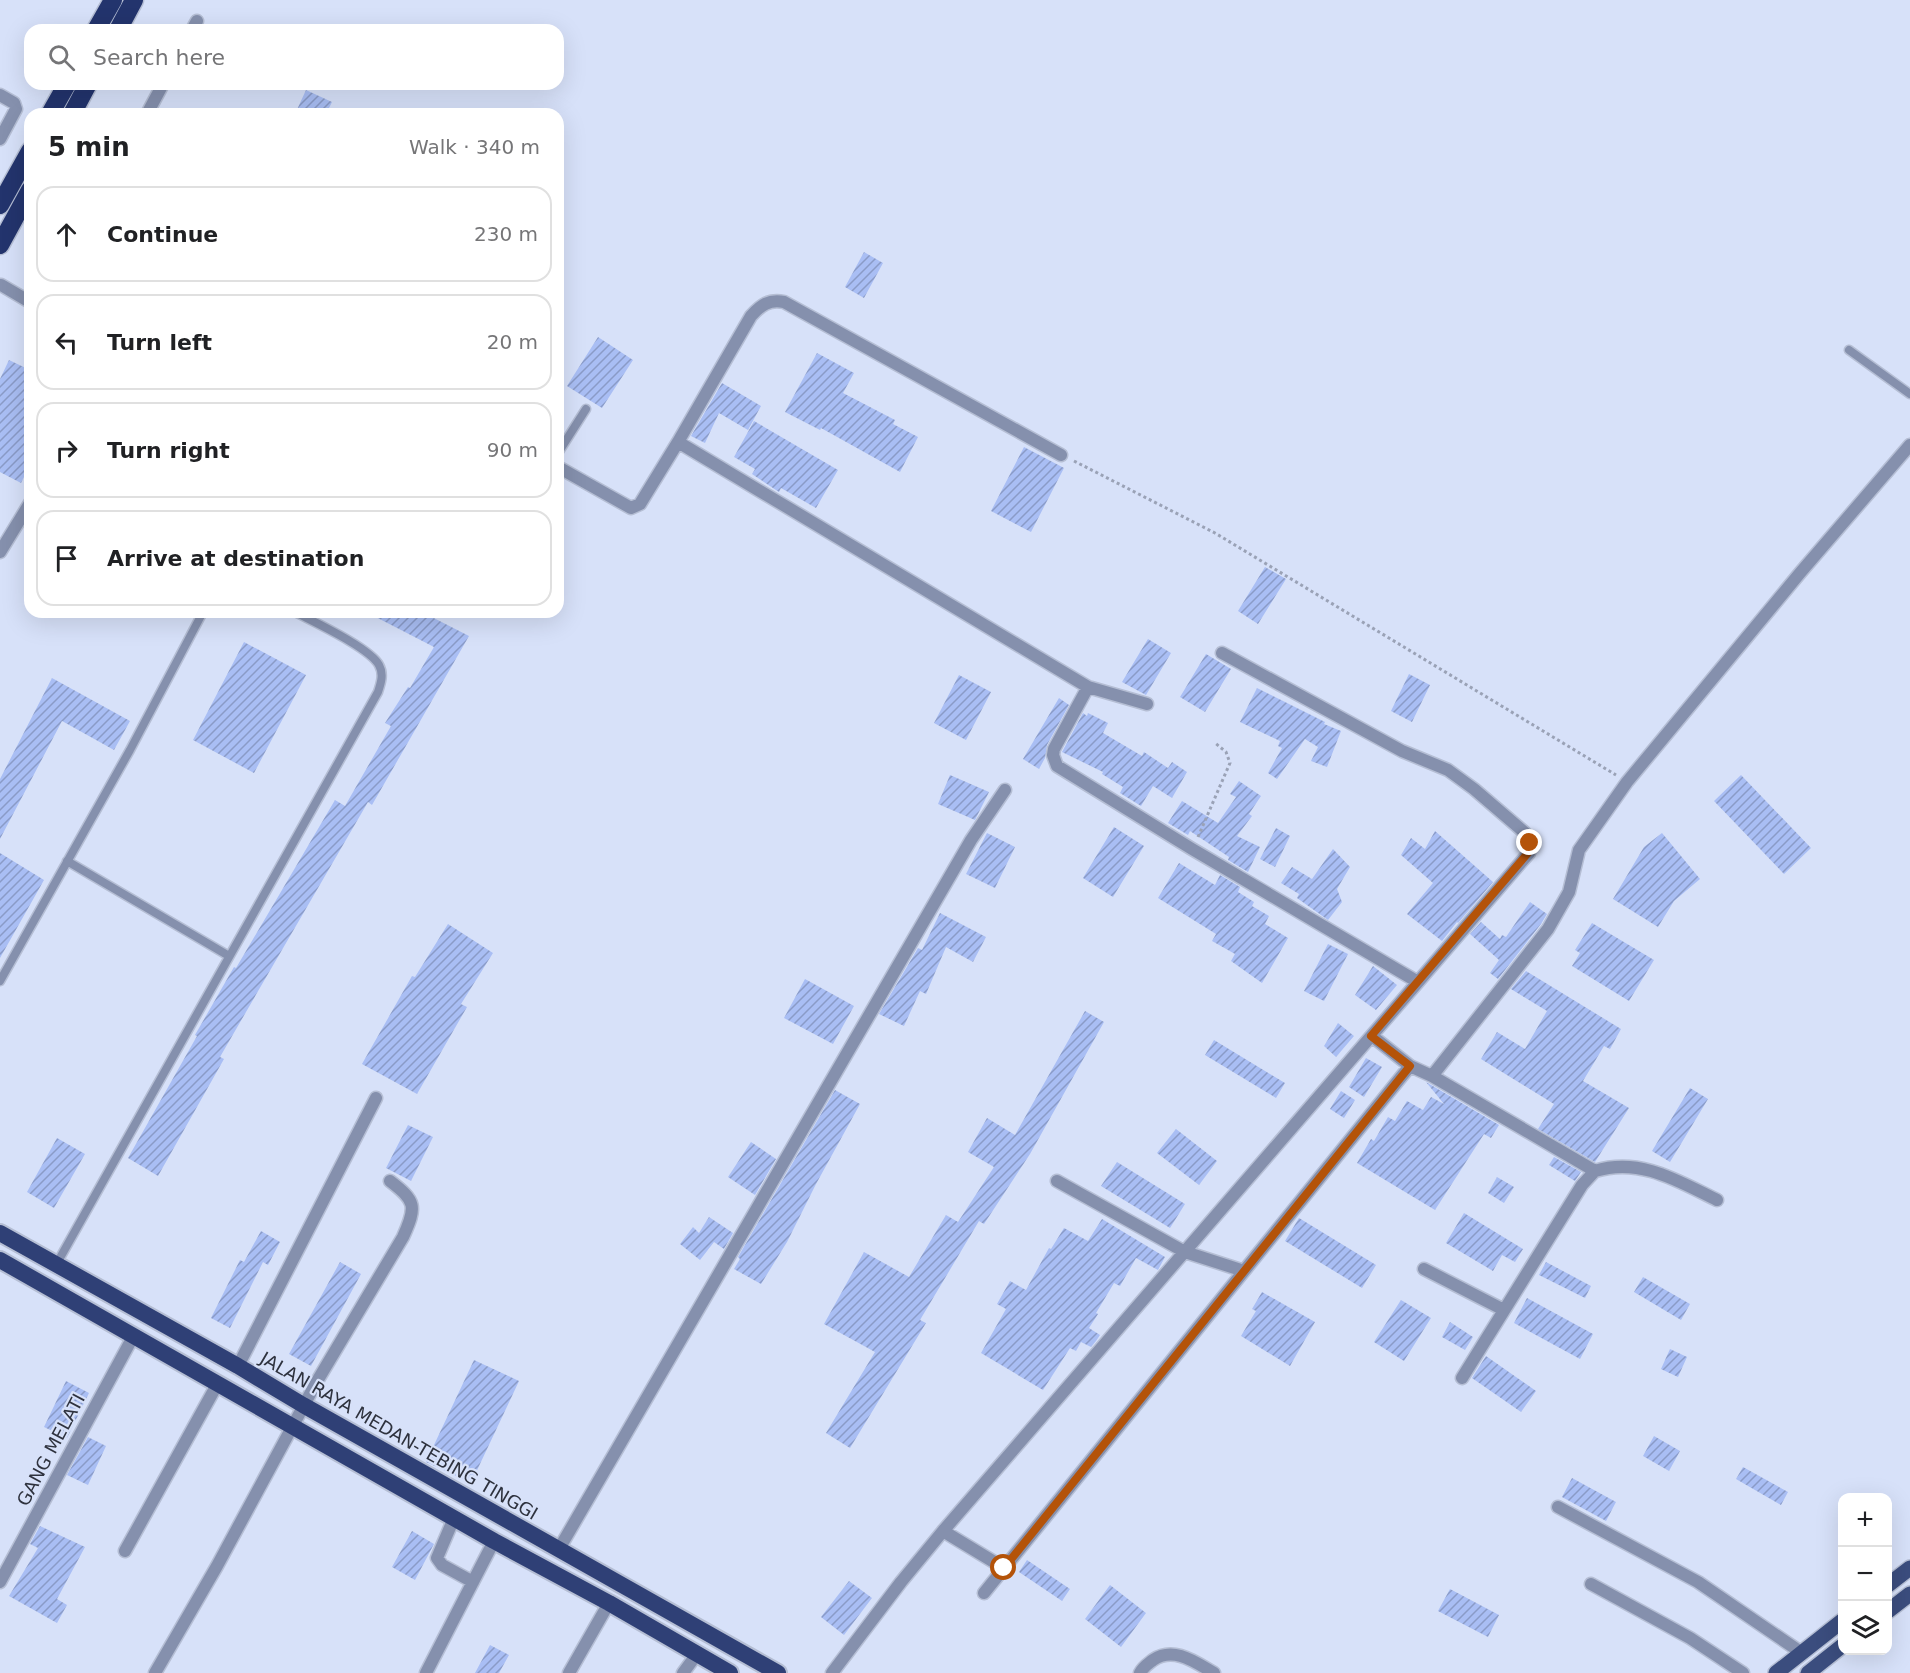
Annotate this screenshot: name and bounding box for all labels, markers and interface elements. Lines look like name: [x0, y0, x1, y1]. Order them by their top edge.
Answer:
search box: [24, 24, 564, 90]
icon: search: [45, 41, 78, 74]
text: Search here: [93, 45, 225, 70]
text: 5 min: [48, 132, 130, 162]
text: Walk · 340 m: [409, 135, 540, 159]
icon: ahead: [50, 218, 83, 251]
text: Continue: [107, 222, 218, 247]
text: 230 m: [474, 222, 538, 246]
icon: left: [50, 326, 83, 359]
text: Turn left: [107, 330, 212, 355]
text: 20 m: [487, 330, 538, 354]
icon: right: [50, 434, 83, 467]
text: Turn right: [107, 438, 230, 463]
text: 90 m: [487, 438, 538, 462]
icon: arrive: [50, 542, 83, 575]
text: Arrive at destination: [107, 546, 364, 571]
route end: [1516, 829, 1542, 855]
street label: JALAN RAYA MEDAN-TEBING TINGGI: [256, 1347, 542, 1524]
street label: GANG MELATI: [12, 1390, 89, 1509]
map controls: [1838, 1493, 1892, 1655]
button: +: [1838, 1493, 1892, 1547]
button: −: [1838, 1547, 1892, 1601]
route start: [990, 1554, 1016, 1580]
button: layers: [1838, 1601, 1892, 1655]

